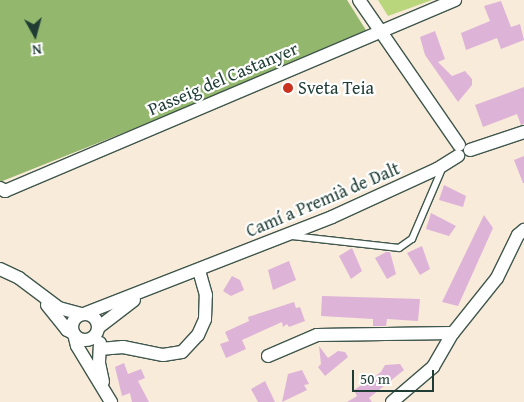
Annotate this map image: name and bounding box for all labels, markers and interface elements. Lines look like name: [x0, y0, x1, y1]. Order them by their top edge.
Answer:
north arrow: [10, 10, 60, 60]
street label: Passeig del Castanyer: [145, 38, 301, 120]
text: N: [31, 39, 43, 60]
place label: Sveta Teia: [298, 77, 374, 99]
marker: Sveta Teia: [282, 82, 294, 94]
street label: Camí a Premià de Dalt: [243, 158, 403, 242]
scale bar: [354, 360, 436, 392]
text: 50 m: [360, 368, 390, 389]

